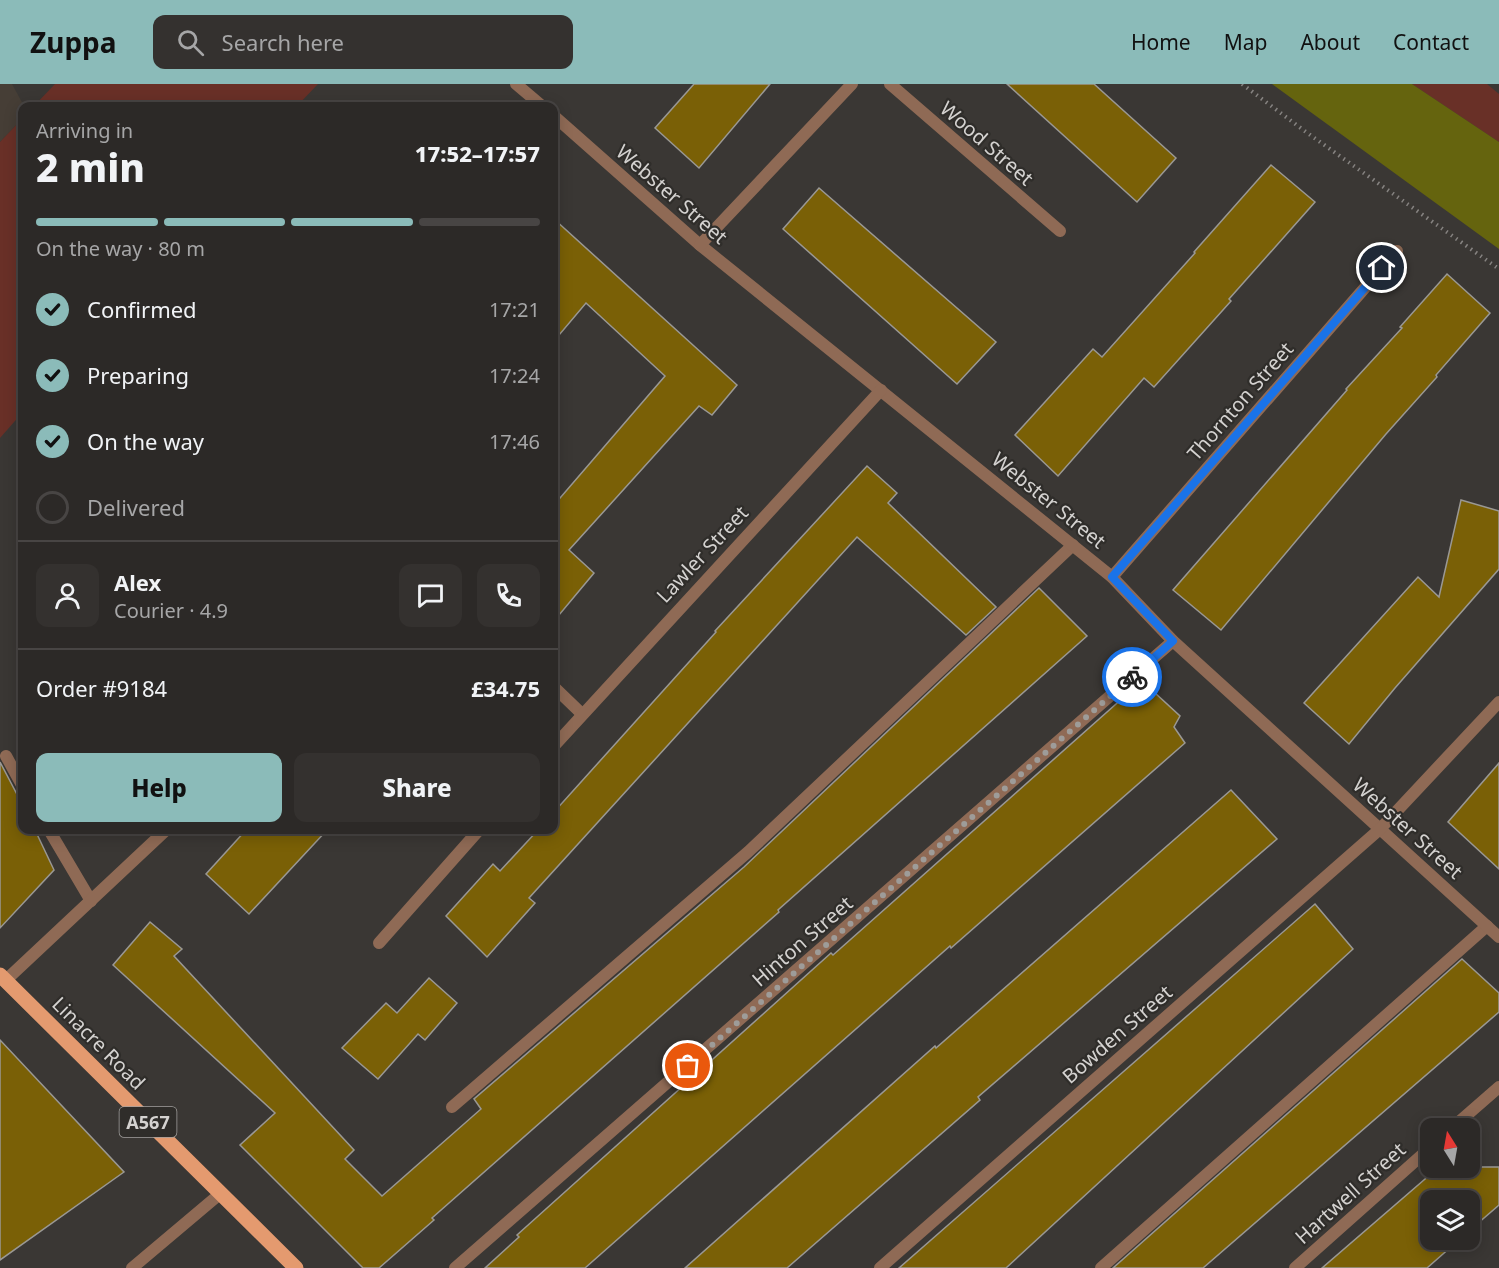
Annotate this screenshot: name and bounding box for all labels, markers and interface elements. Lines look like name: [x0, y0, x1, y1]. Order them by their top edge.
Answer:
search box: [153, 15, 573, 69]
text: Zuppa: [30, 23, 117, 61]
icon: search: [174, 26, 207, 59]
text: Search here: [222, 27, 344, 57]
text: Home: [1131, 28, 1191, 56]
text: Map: [1224, 28, 1267, 56]
text: About: [1300, 28, 1360, 56]
text: Contact: [1393, 28, 1469, 56]
street label: Wood Street: [934, 95, 1040, 191]
text: Arriving in: [36, 117, 133, 144]
text: 17:52–17:57: [415, 138, 540, 168]
street label: Webster Street: [611, 138, 733, 250]
text: 2 min: [36, 140, 145, 193]
text: On the way · 80 m: [36, 235, 205, 262]
pin: [1356, 242, 1407, 293]
icon: home: [1365, 251, 1398, 284]
icon: check: [36, 293, 69, 326]
text: Confirmed: [87, 294, 197, 324]
text: 17:21: [489, 296, 540, 323]
street label: Thornton Street: [1181, 336, 1299, 466]
icon: check: [36, 359, 69, 392]
text: Preparing: [87, 360, 189, 390]
text: 17:24: [489, 362, 540, 389]
icon: check: [36, 425, 69, 458]
text: On the way: [87, 426, 204, 456]
text: 17:46: [489, 428, 540, 455]
street label: Webster Street: [986, 446, 1112, 554]
text: Delivered: [87, 492, 185, 522]
street label: Lawler Street: [650, 500, 754, 608]
button: person: [36, 564, 99, 627]
button: chat: [399, 564, 462, 627]
button: phone: [477, 564, 540, 627]
text: Alex: [114, 567, 161, 597]
text: Courier · 4.9: [114, 597, 228, 624]
courier: [1102, 647, 1162, 707]
icon: bike: [1116, 661, 1149, 694]
text: Order #9184: [36, 673, 167, 703]
text: £34.75: [471, 673, 540, 703]
button: Help: [36, 753, 282, 822]
button: Share: [294, 753, 540, 822]
street label: Webster Street: [1347, 771, 1469, 885]
street label: Hinton Street: [746, 890, 858, 992]
street label: Bowden Street: [1056, 979, 1178, 1089]
street label: Linacre Road: [47, 991, 151, 1095]
pin: [662, 1040, 713, 1091]
icon: bag: [671, 1049, 704, 1082]
road number: A567: [120, 1107, 176, 1137]
north arrow: [1420, 1118, 1480, 1178]
map controls: [1420, 1118, 1480, 1250]
street label: Hartwell Street: [1289, 1136, 1411, 1250]
button: layers: [1420, 1190, 1480, 1250]

